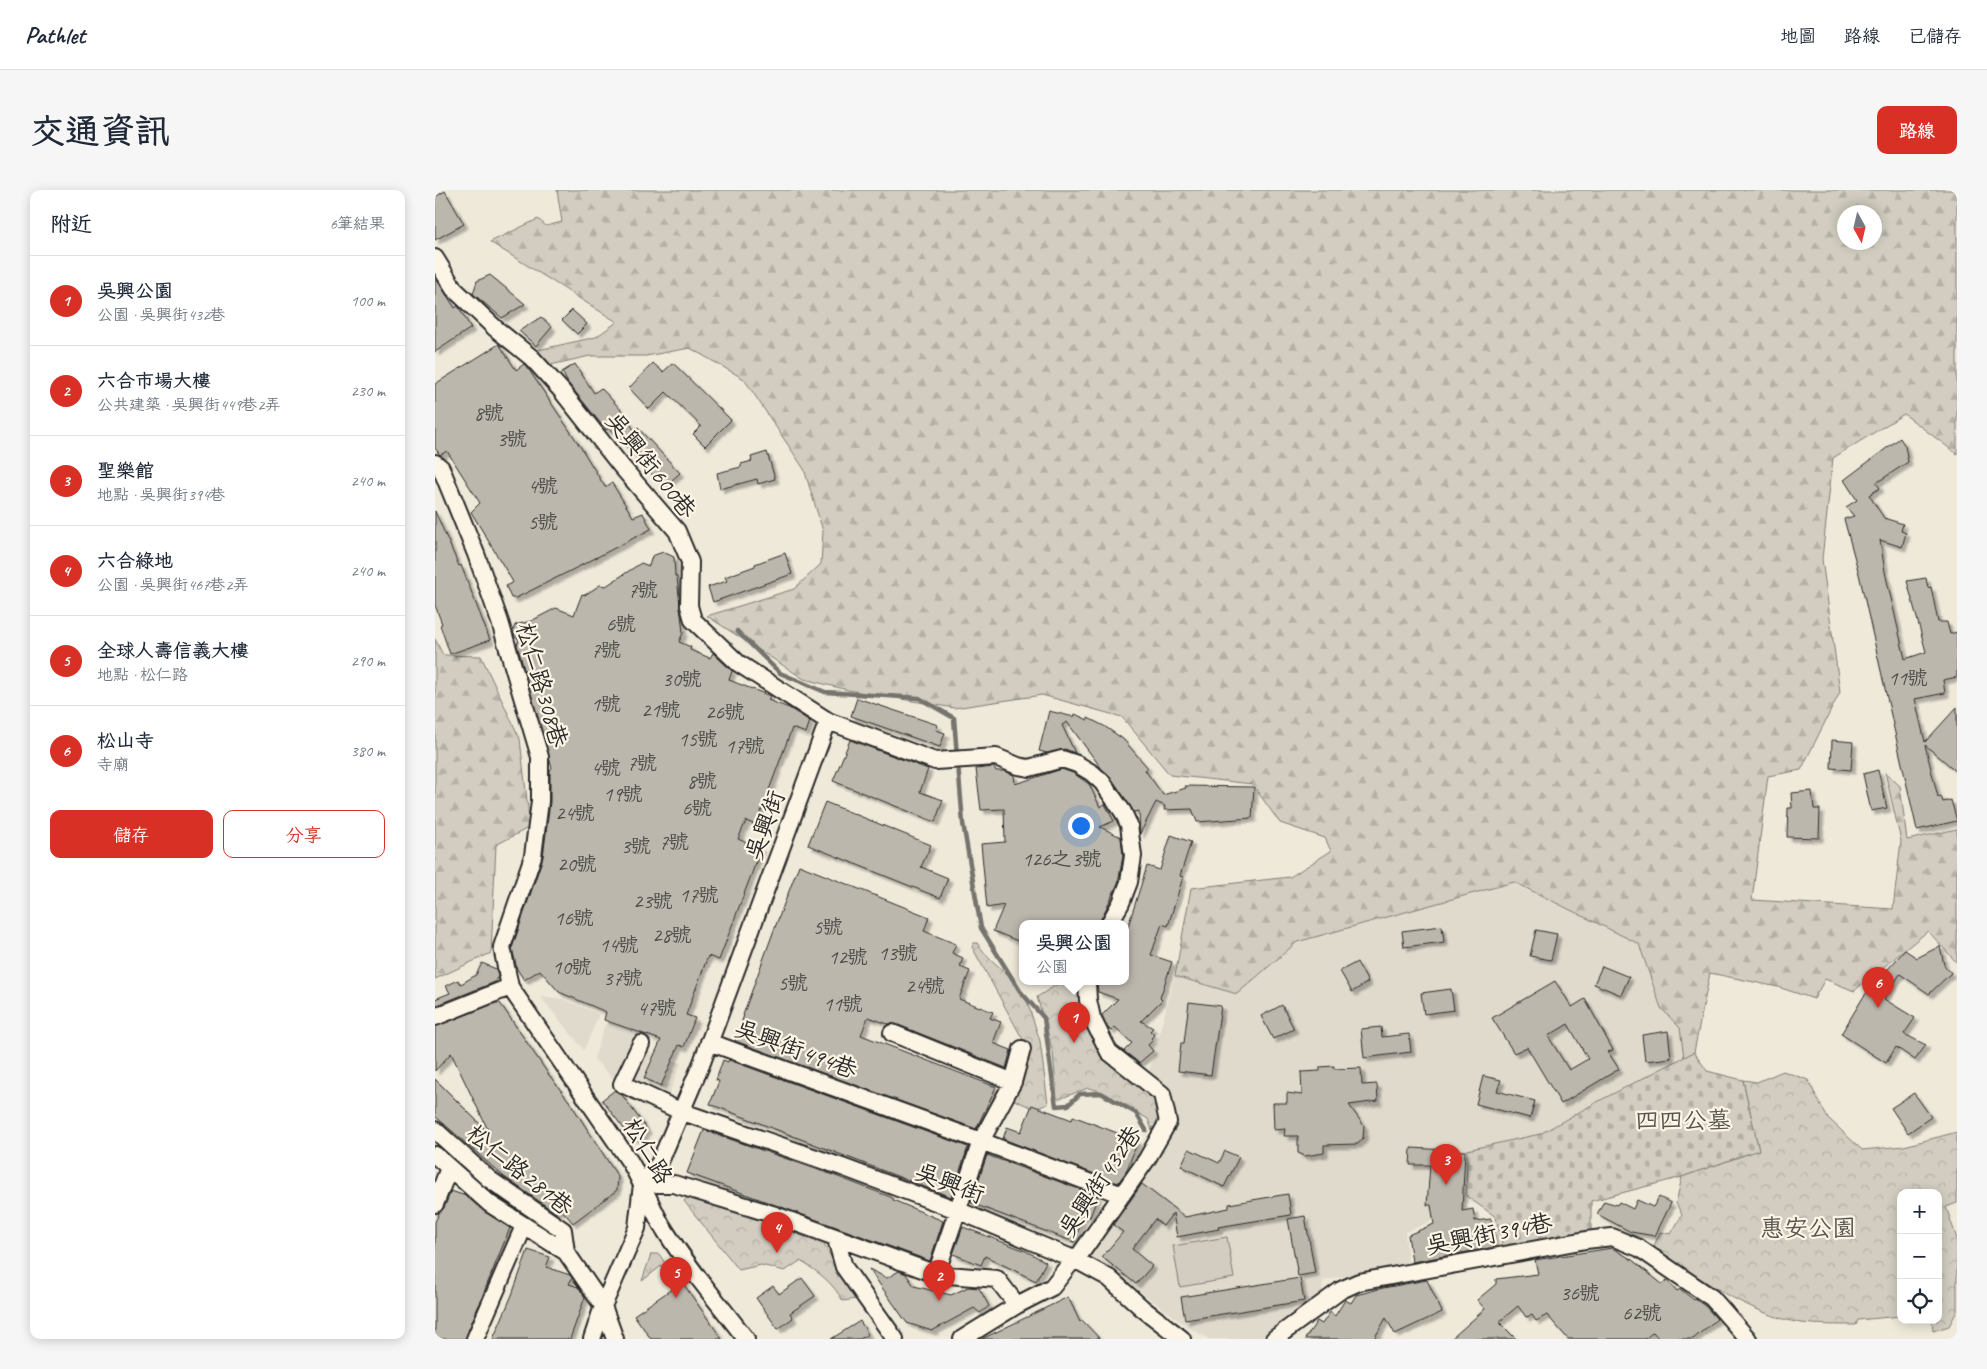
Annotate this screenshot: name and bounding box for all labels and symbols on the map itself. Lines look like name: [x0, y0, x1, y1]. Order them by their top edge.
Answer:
north arrow: [1837, 205, 1882, 250]
house number: 8號: [474, 400, 504, 426]
street label: 吳興街600巷: [599, 406, 703, 524]
house number: 3號: [497, 426, 527, 452]
house number: 4號: [528, 473, 558, 499]
house number: 5號: [528, 509, 558, 535]
house number: 7號: [628, 577, 658, 603]
house number: 6號: [606, 611, 636, 637]
street label: 松仁路308巷: [510, 619, 574, 751]
house number: 7號: [591, 637, 621, 663]
house number: 11號: [1888, 665, 1928, 691]
house number: 30號: [662, 666, 702, 692]
house number: 1號: [591, 691, 621, 717]
house number: 21號: [641, 697, 681, 723]
house number: 26號: [705, 699, 745, 725]
house number: 15號: [678, 726, 718, 752]
house number: 17號: [725, 733, 765, 759]
house number: 7號: [627, 750, 657, 776]
house number: 4號: [591, 755, 621, 781]
house number: 8號: [687, 768, 717, 794]
house number: 19號: [603, 781, 643, 807]
street label: 吳興街: [739, 786, 791, 864]
house number: 6號: [682, 795, 712, 821]
house number: 24號: [555, 800, 595, 826]
your location: [1068, 813, 1094, 839]
house number: 7號: [659, 829, 689, 855]
house number: 3號: [621, 833, 651, 859]
house number: 126之3號: [1022, 846, 1102, 872]
house number: 20號: [557, 851, 597, 877]
house number: 17號: [679, 882, 719, 908]
house number: 23號: [633, 888, 673, 914]
house number: 16號: [554, 905, 594, 931]
house number: 5號: [813, 914, 843, 940]
house number: 28號: [652, 922, 692, 948]
house number: 14號: [599, 932, 639, 958]
house number: 13號: [878, 940, 918, 966]
house number: 12號: [828, 944, 868, 970]
house number: 10號: [552, 954, 592, 980]
house number: 37號: [603, 965, 643, 991]
pin: 6: [1862, 967, 1894, 1008]
house number: 5號: [778, 970, 808, 996]
house number: 24號: [905, 973, 945, 999]
house number: 11號: [823, 991, 863, 1017]
house number: 47號: [637, 995, 677, 1021]
pin: 1: [1058, 1002, 1090, 1043]
street label: 吳興街494巷: [731, 1013, 861, 1085]
park label: 四四公墓: [1635, 1105, 1731, 1135]
street label: 松仁路: [617, 1112, 679, 1190]
street label: 松仁路281巷: [461, 1118, 579, 1222]
street label: 吳興街432巷: [1052, 1119, 1148, 1243]
pin: 3: [1430, 1144, 1462, 1185]
street label: 吳興街: [911, 1156, 989, 1210]
street label: 吳興街394巷: [1423, 1207, 1555, 1261]
pin: 4: [761, 1212, 793, 1253]
park label: 惠安公園: [1760, 1213, 1856, 1243]
pin: 5: [660, 1257, 692, 1298]
pin: 2: [923, 1260, 955, 1301]
house number: 36號: [1560, 1280, 1600, 1306]
house number: 62號: [1622, 1300, 1662, 1326]

